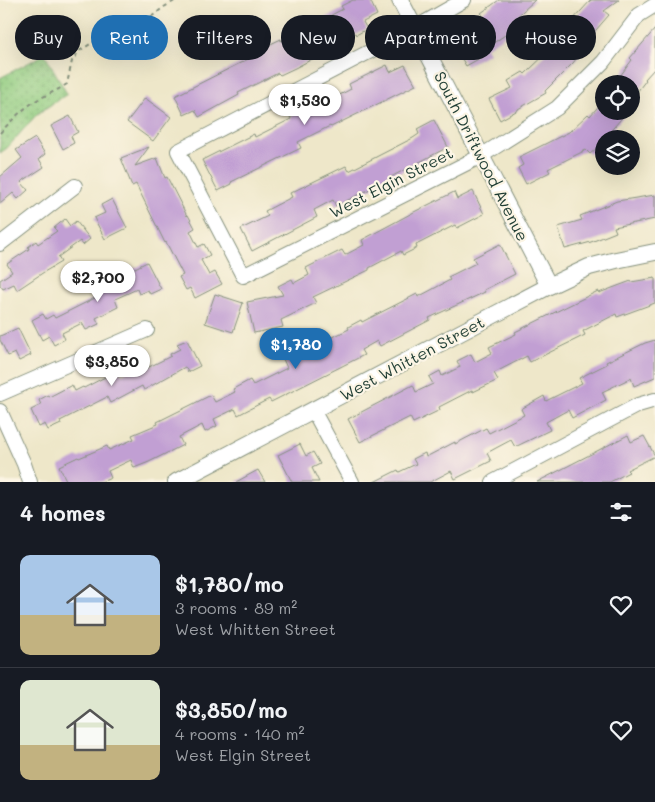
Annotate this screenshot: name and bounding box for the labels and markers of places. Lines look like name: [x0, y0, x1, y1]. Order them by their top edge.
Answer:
pin: $1,530: [264, 84, 346, 126]
pin: $2,700: [57, 260, 139, 303]
pin: $1,780: [255, 328, 337, 370]
pin: $3,850: [71, 344, 153, 387]

